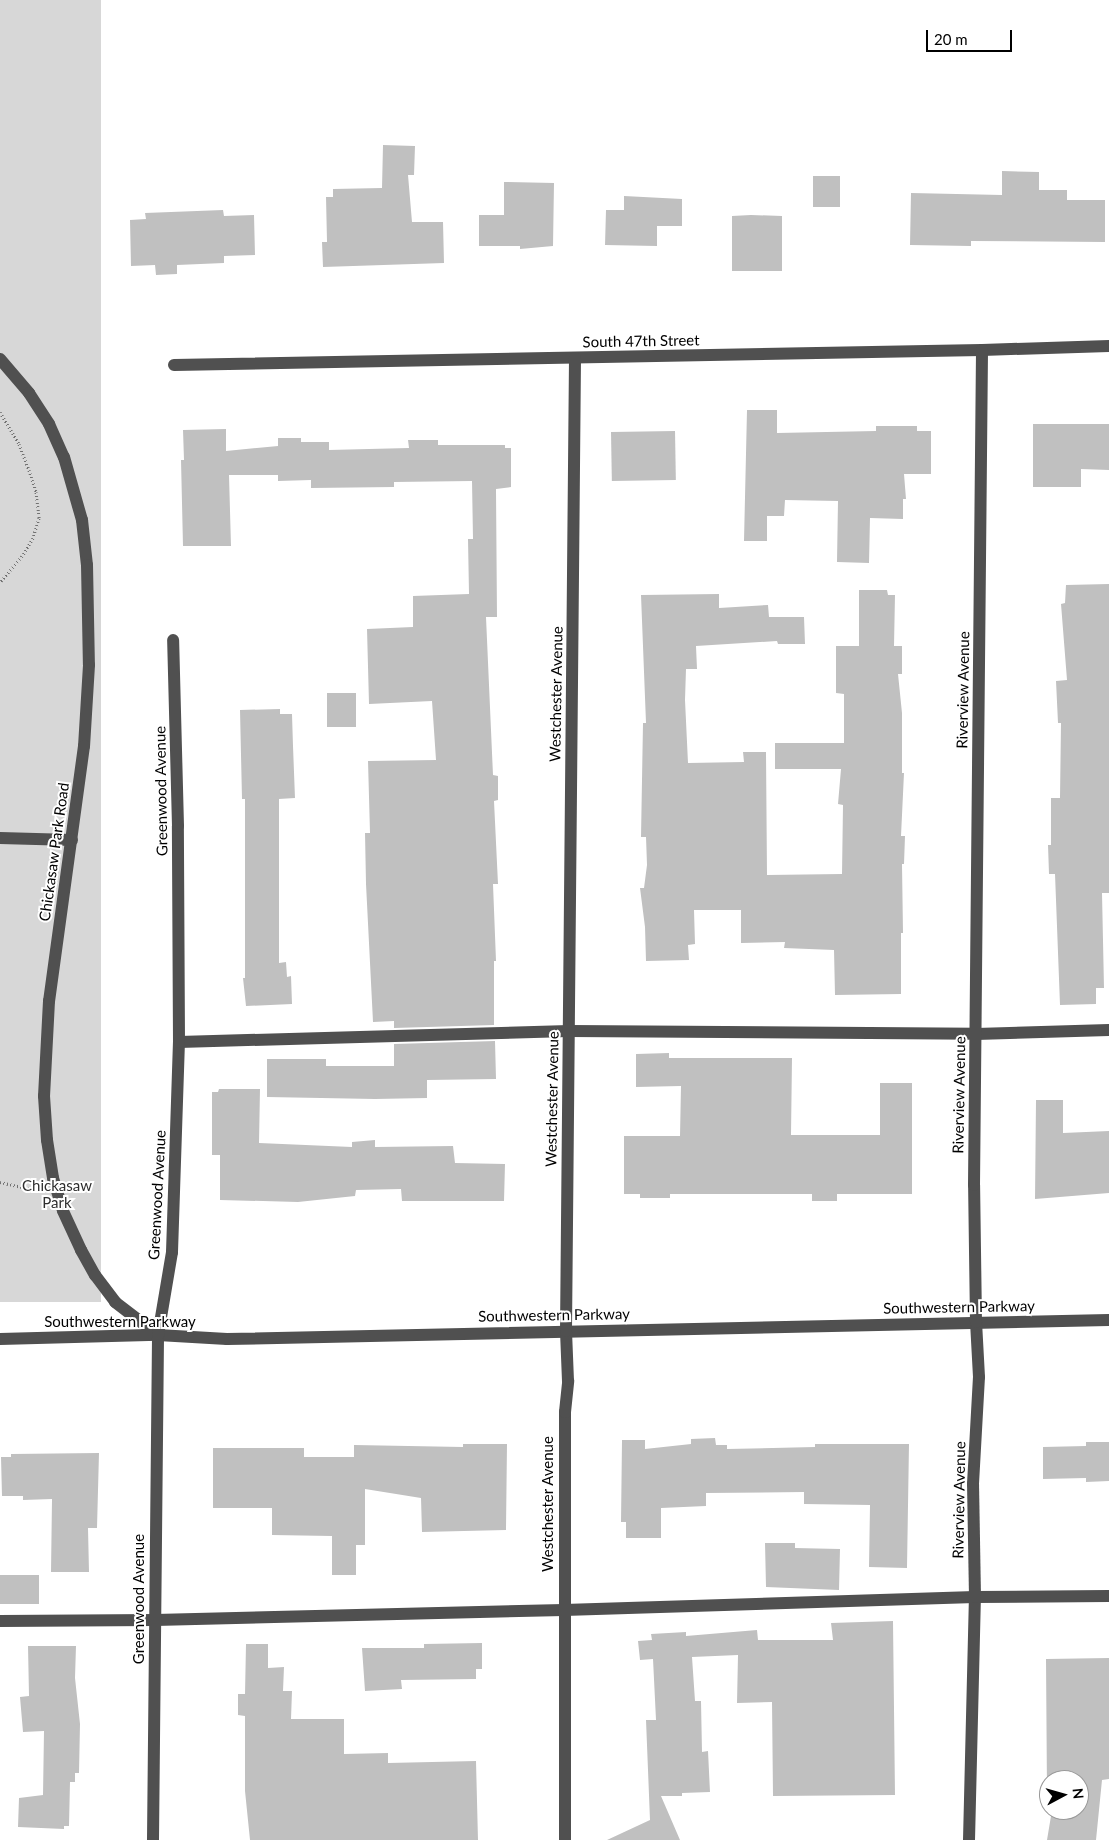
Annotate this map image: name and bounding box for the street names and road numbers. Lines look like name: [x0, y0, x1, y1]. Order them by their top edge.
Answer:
street label: South 47th Street: [582, 331, 700, 351]
street label: Westchester Avenue: [546, 626, 566, 762]
street label: Riverview Avenue: [953, 631, 973, 749]
street label: Greenwood Avenue: [151, 725, 171, 857]
street label: Chickasaw Park Road: [35, 781, 73, 923]
street label: Westchester Avenue: [542, 1031, 562, 1167]
street label: Riverview Avenue: [949, 1036, 969, 1154]
street label: Greenwood Avenue: [145, 1129, 169, 1261]
street label: Southwestern Parkway: [883, 1297, 1035, 1317]
street label: Southwestern Parkway: [478, 1305, 630, 1325]
street label: Southwestern Parkway: [44, 1313, 196, 1331]
street label: Westchester Avenue: [539, 1436, 557, 1572]
street label: Riverview Avenue: [949, 1441, 969, 1559]
street label: Greenwood Avenue: [130, 1534, 148, 1664]

